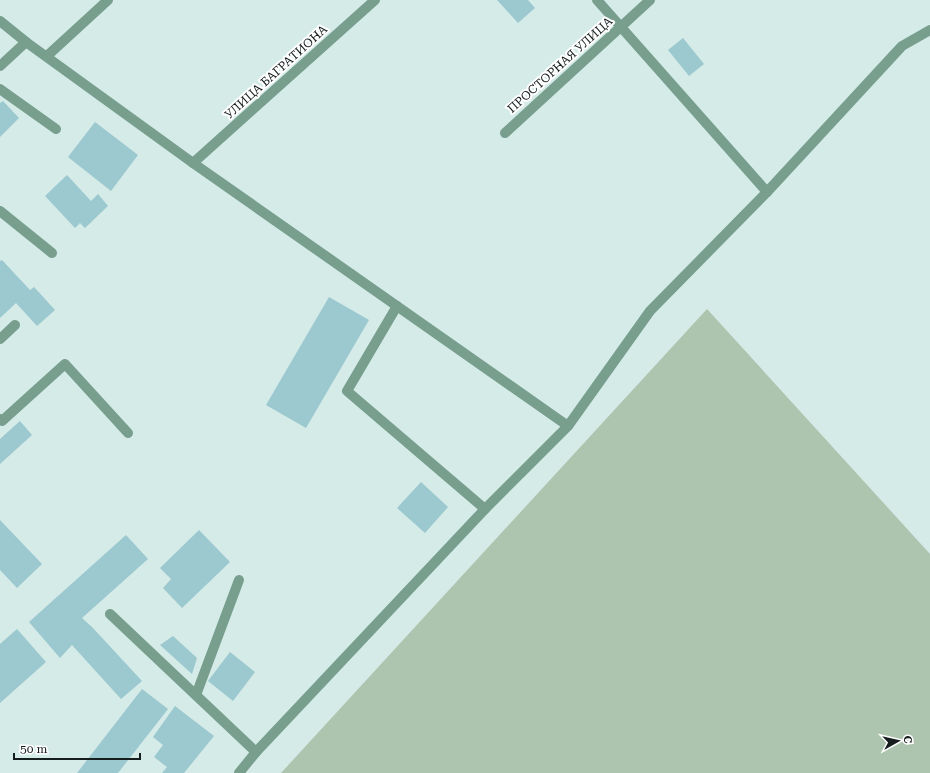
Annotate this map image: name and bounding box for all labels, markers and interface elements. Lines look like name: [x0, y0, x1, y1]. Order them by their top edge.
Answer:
street label: ПРОСТОРНАЯ УЛИЦА: [505, 14, 616, 116]
street label: УЛИЦА БАГРАТИОНА: [222, 22, 331, 122]
north arrow: [878, 721, 918, 761]
scale bar: [14, 735, 140, 761]
text: С: [900, 735, 914, 745]
text: 50 m: [20, 742, 47, 756]

